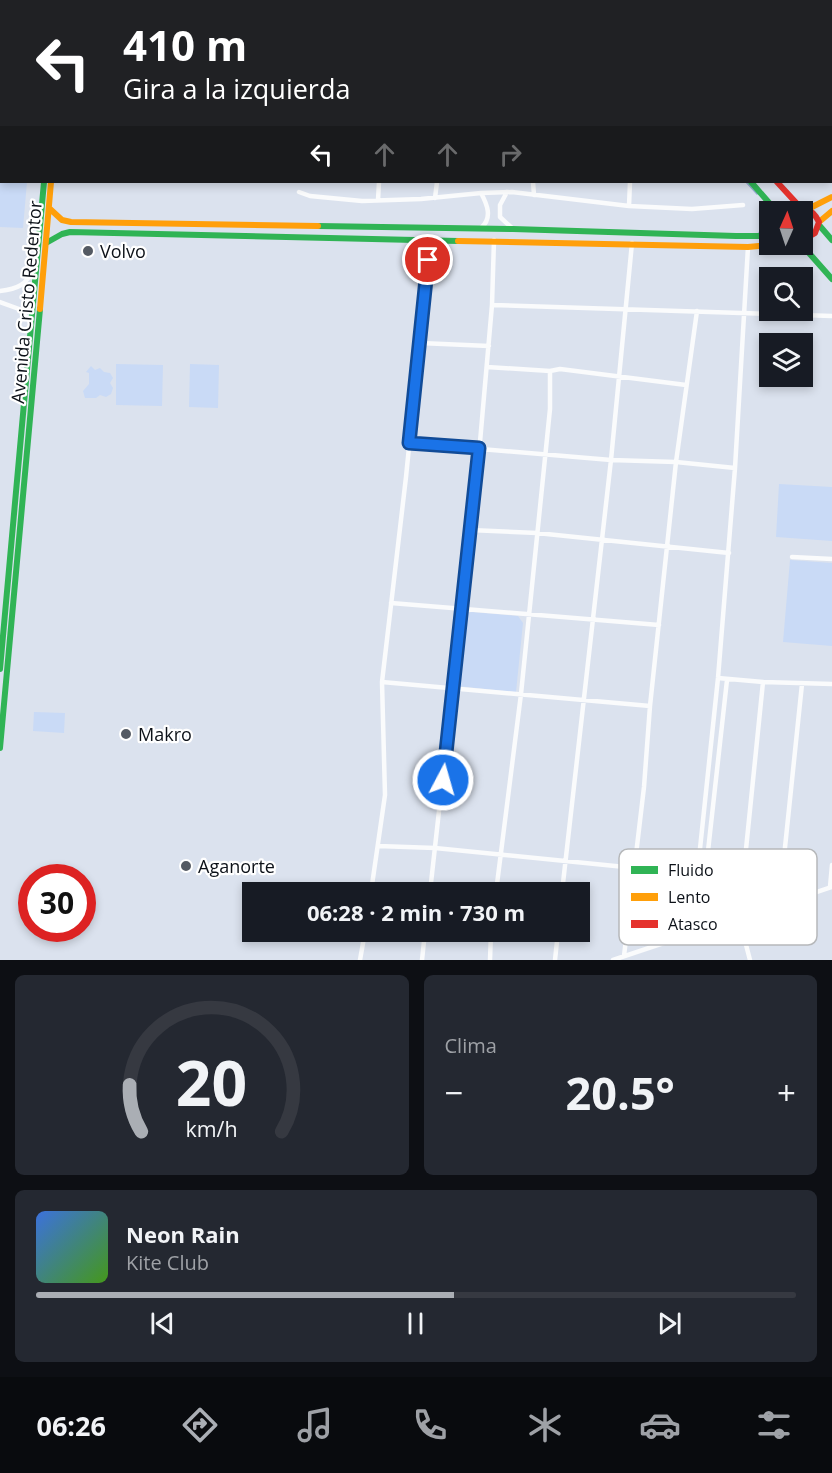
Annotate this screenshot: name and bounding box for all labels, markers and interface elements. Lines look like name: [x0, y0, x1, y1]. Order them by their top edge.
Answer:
text: 410 m: [123, 16, 247, 73]
icon: left: [24, 24, 102, 102]
text: Gira a la izquierda: [123, 70, 350, 107]
icon: left: [305, 138, 338, 171]
icon: ahead: [368, 138, 401, 171]
icon: ahead: [431, 138, 464, 171]
icon: right: [494, 138, 527, 171]
street label: Avenida Cristo Redentor: [5, 199, 47, 404]
north arrow: [759, 201, 813, 255]
map controls: [759, 201, 813, 387]
pin: [402, 234, 453, 285]
place label: Volvo: [100, 239, 146, 263]
icon: arrive: [411, 243, 444, 276]
marker: Volvo: [81, 244, 95, 258]
button: search: [759, 267, 813, 321]
button: layers: [759, 333, 813, 387]
place label: Makro: [138, 722, 192, 746]
marker: Makro: [119, 727, 133, 741]
position arrow: [411, 748, 475, 812]
legend: [619, 849, 817, 945]
place label: Aganorte: [198, 854, 275, 878]
marker: Aganorte: [179, 859, 193, 873]
text: Fluido: [668, 859, 714, 881]
speed limit sign: 30: [18, 864, 96, 942]
text: Lento: [668, 886, 710, 908]
text: 06:28 · 2 min · 730 m: [307, 897, 525, 927]
text: Atasco: [668, 913, 718, 935]
text: Clima: [445, 1032, 497, 1059]
text: 20: [176, 1039, 247, 1124]
text: 20.5°: [566, 1062, 675, 1123]
text: −: [445, 1070, 463, 1115]
text: +: [777, 1070, 796, 1115]
text: km/h: [186, 1114, 238, 1143]
text: Neon Rain: [126, 1219, 240, 1249]
text: Kite Club: [126, 1249, 209, 1276]
icon: previous: [146, 1307, 179, 1340]
icon: pause: [399, 1307, 432, 1340]
icon: next: [653, 1307, 686, 1340]
icon: directions: [179, 1404, 221, 1446]
icon: music: [294, 1404, 336, 1446]
icon: phone: [409, 1404, 451, 1446]
icon: climate: [524, 1404, 566, 1446]
icon: car: [639, 1404, 681, 1446]
icon: filters: [753, 1404, 795, 1446]
text: 06:26: [36, 1407, 106, 1444]

